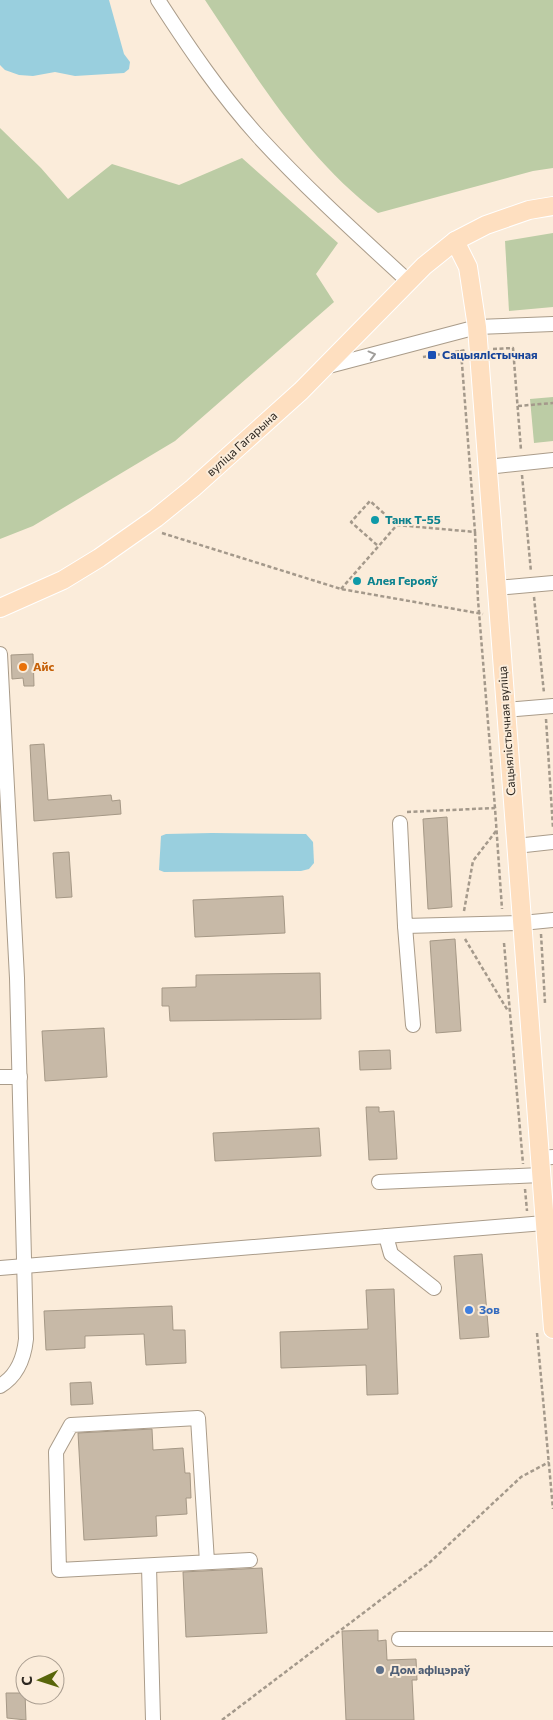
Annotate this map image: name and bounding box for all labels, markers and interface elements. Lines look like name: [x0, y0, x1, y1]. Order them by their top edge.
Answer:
place label: Сацыялістычная: [442, 347, 538, 361]
marker: Сацыялістычная: [426, 349, 438, 361]
one-way arrow: [368, 350, 377, 361]
street label: вуліца Гагарына: [203, 408, 279, 479]
place label: Танк Т-55: [385, 512, 441, 526]
marker: Танк Т-55: [369, 514, 381, 526]
place label: Алея Герояў: [367, 573, 438, 587]
marker: Алея Герояў: [351, 575, 363, 587]
place label: Айс: [33, 659, 55, 673]
marker: Айс: [17, 661, 29, 673]
street label: Сацыялістычная вуліца: [494, 666, 518, 796]
place label: Зов: [479, 1302, 500, 1316]
marker: Зов: [463, 1304, 475, 1316]
north arrow: [15, 1655, 65, 1705]
place label: Дом афіцэраў: [390, 1662, 471, 1676]
marker: Дом афіцэраў: [374, 1664, 386, 1676]
text: С: [18, 1676, 35, 1686]

